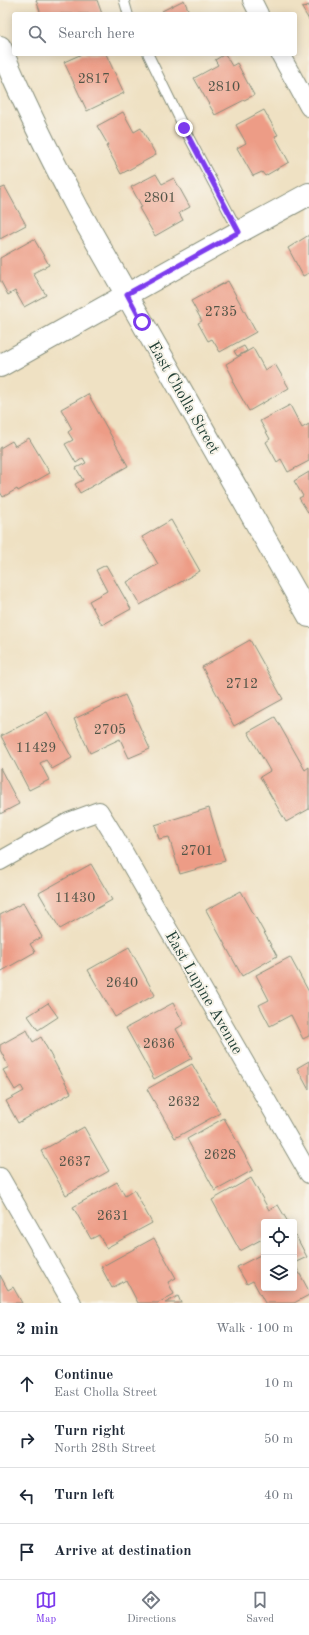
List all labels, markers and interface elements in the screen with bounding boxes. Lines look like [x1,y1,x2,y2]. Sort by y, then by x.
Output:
search box [12,12,297,56]
icon: search [26,23,48,45]
text: Search here [58,27,135,42]
house number: 2817 [78,72,110,86]
house number: 2810 [208,80,240,94]
route end [175,119,193,137]
house number: 2801 [144,191,176,205]
house number: 2735 [205,305,237,319]
route start [133,313,151,331]
street label: East Cholla Street [145,339,222,457]
house number: 2712 [226,677,258,691]
house number: 2705 [94,723,126,737]
house number: 11429 [16,741,56,755]
house number: 2701 [181,844,213,858]
house number: 11430 [55,891,95,905]
street label: East Lupine Avenue [162,929,245,1057]
house number: 2640 [106,976,138,990]
house number: 2636 [143,1037,175,1051]
house number: 2632 [168,1095,200,1109]
house number: 2628 [204,1148,236,1162]
house number: 2637 [59,1155,91,1169]
house number: 2631 [97,1209,129,1223]
map controls [261,1219,297,1291]
button: locate [261,1219,297,1255]
button: layers [261,1255,297,1291]
text: 2 min [16,1321,59,1338]
text: Walk · 100 m [216,1322,293,1335]
text: Continue [54,1368,113,1383]
icon: ahead [16,1373,38,1395]
text: 10 m [264,1377,293,1390]
text: East Cholla Street [54,1386,157,1399]
text: Turn right [54,1424,125,1439]
icon: right [16,1429,38,1451]
text: 50 m [264,1433,293,1446]
text: North 28th Street [54,1442,156,1455]
icon: left [16,1485,38,1507]
text: Turn left [54,1488,114,1503]
text: 40 m [264,1489,293,1502]
icon: arrive [16,1541,38,1563]
text: Arrive at destination [54,1544,192,1559]
tab: Map [35,1589,57,1627]
tab: Directions [127,1589,176,1627]
tab: Saved [246,1589,274,1627]

